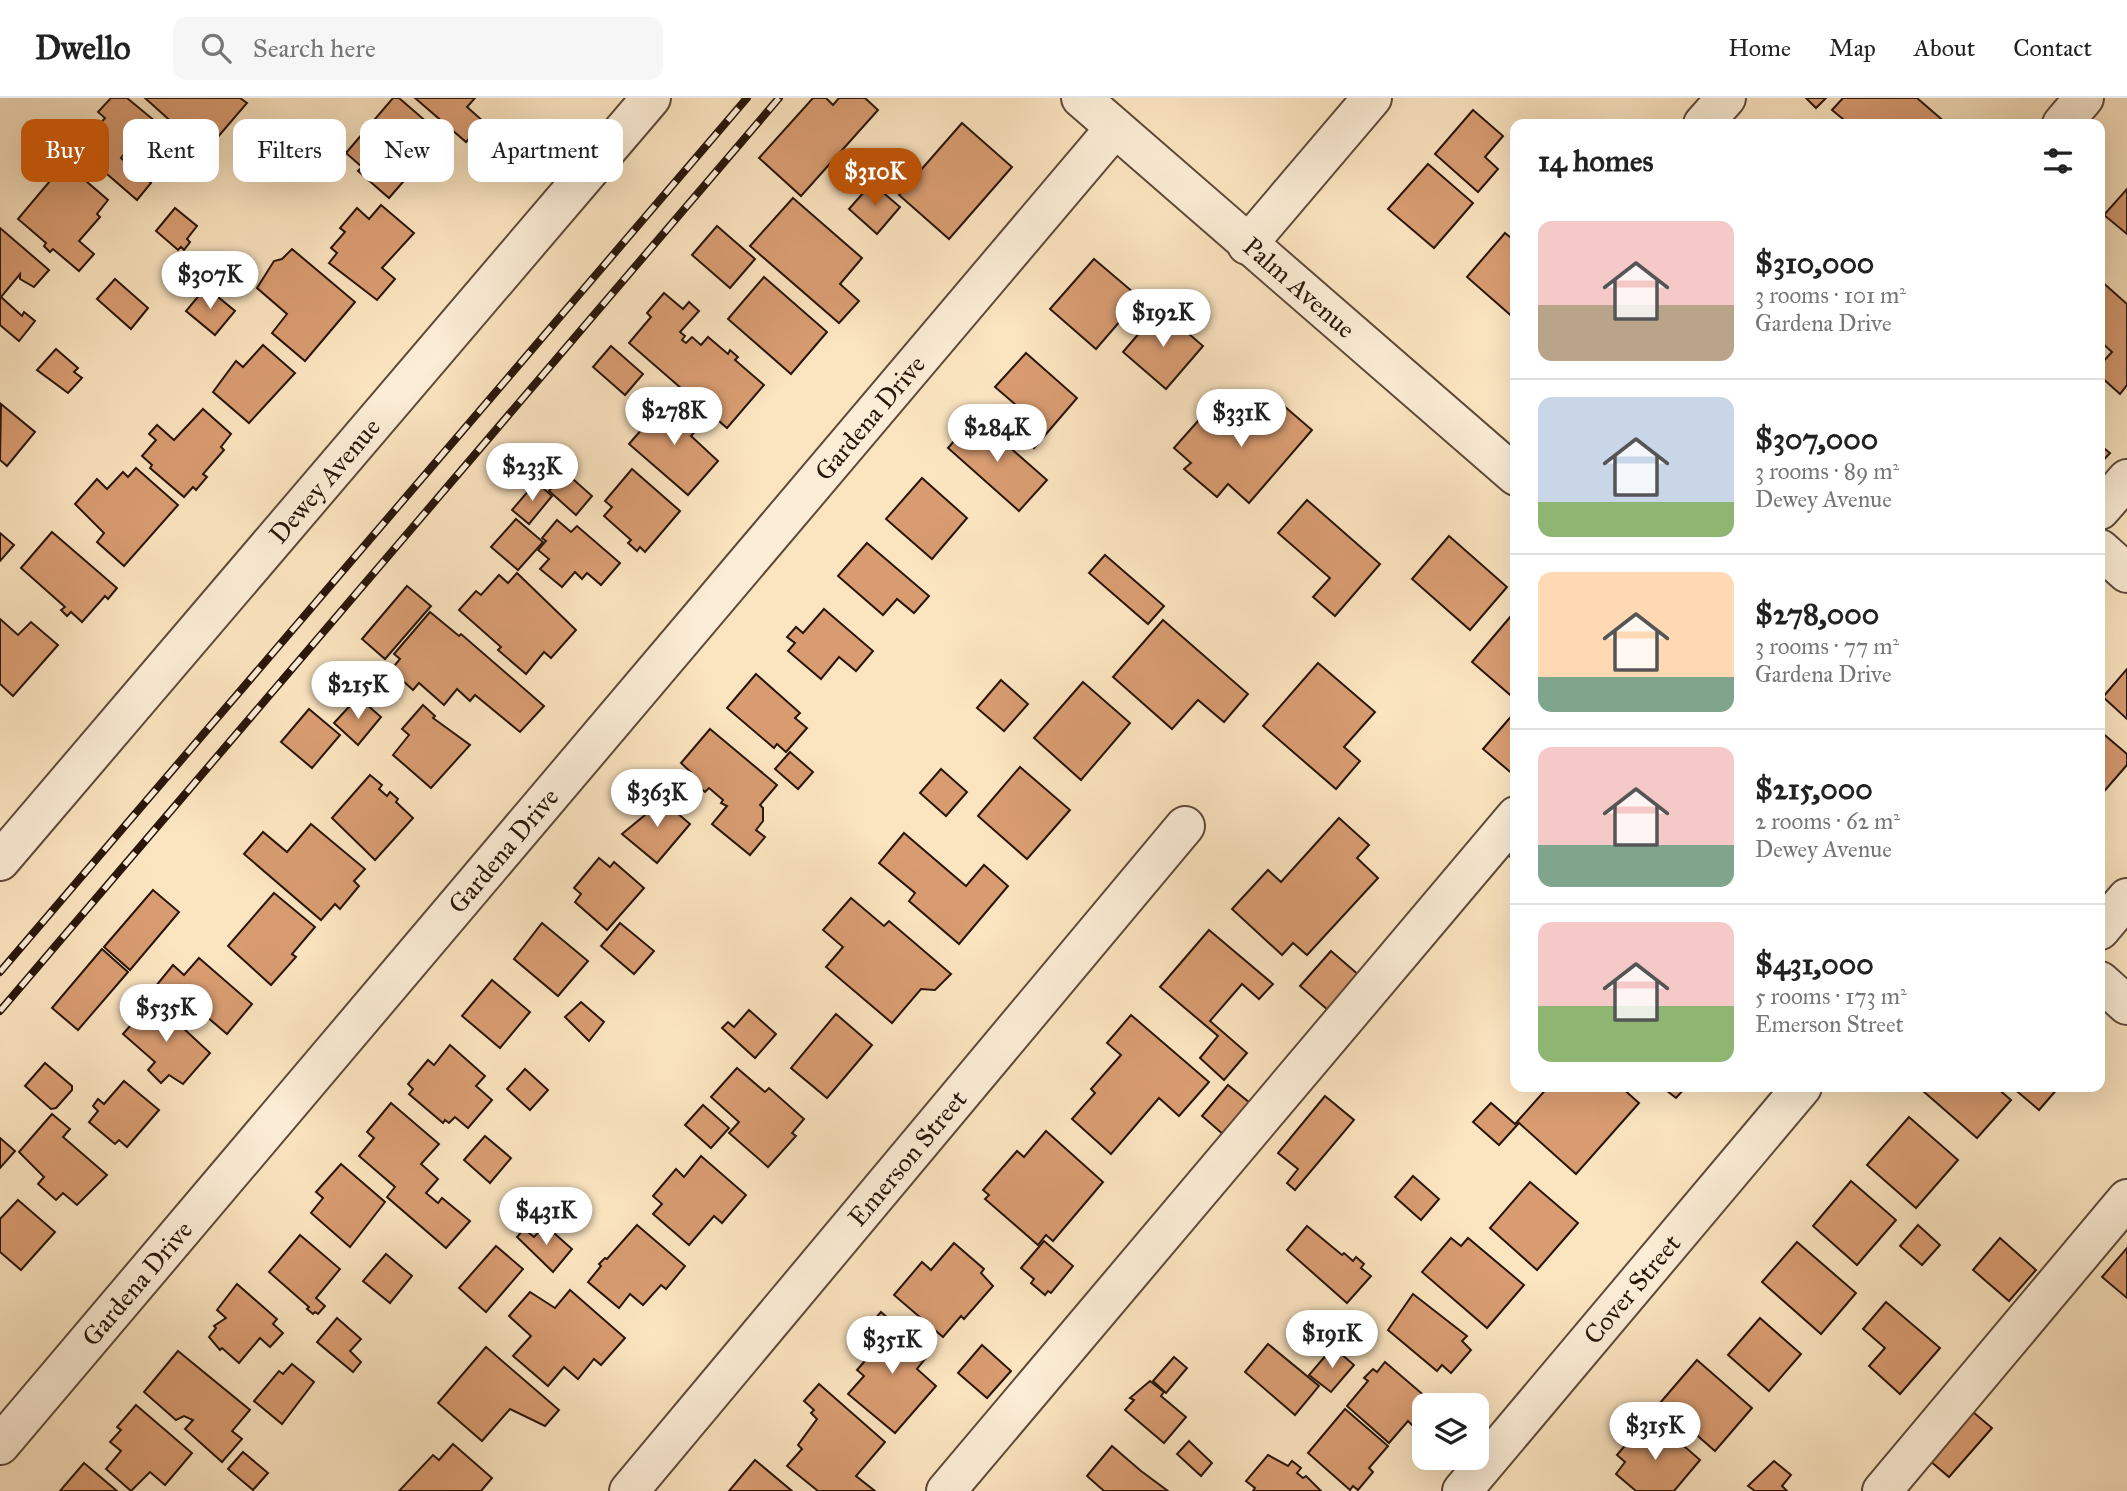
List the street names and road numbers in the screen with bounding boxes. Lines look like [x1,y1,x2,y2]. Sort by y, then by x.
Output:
street label: Palm Avenue [1237,230,1362,345]
street label: Gardena Drive [808,348,932,487]
street label: Dewey Avenue [262,411,387,550]
street label: Gardena Drive [441,781,566,920]
street label: Emerson Street [841,1083,974,1233]
street label: Gardena Drive [75,1214,199,1352]
street label: Cover Street [1577,1227,1687,1351]

